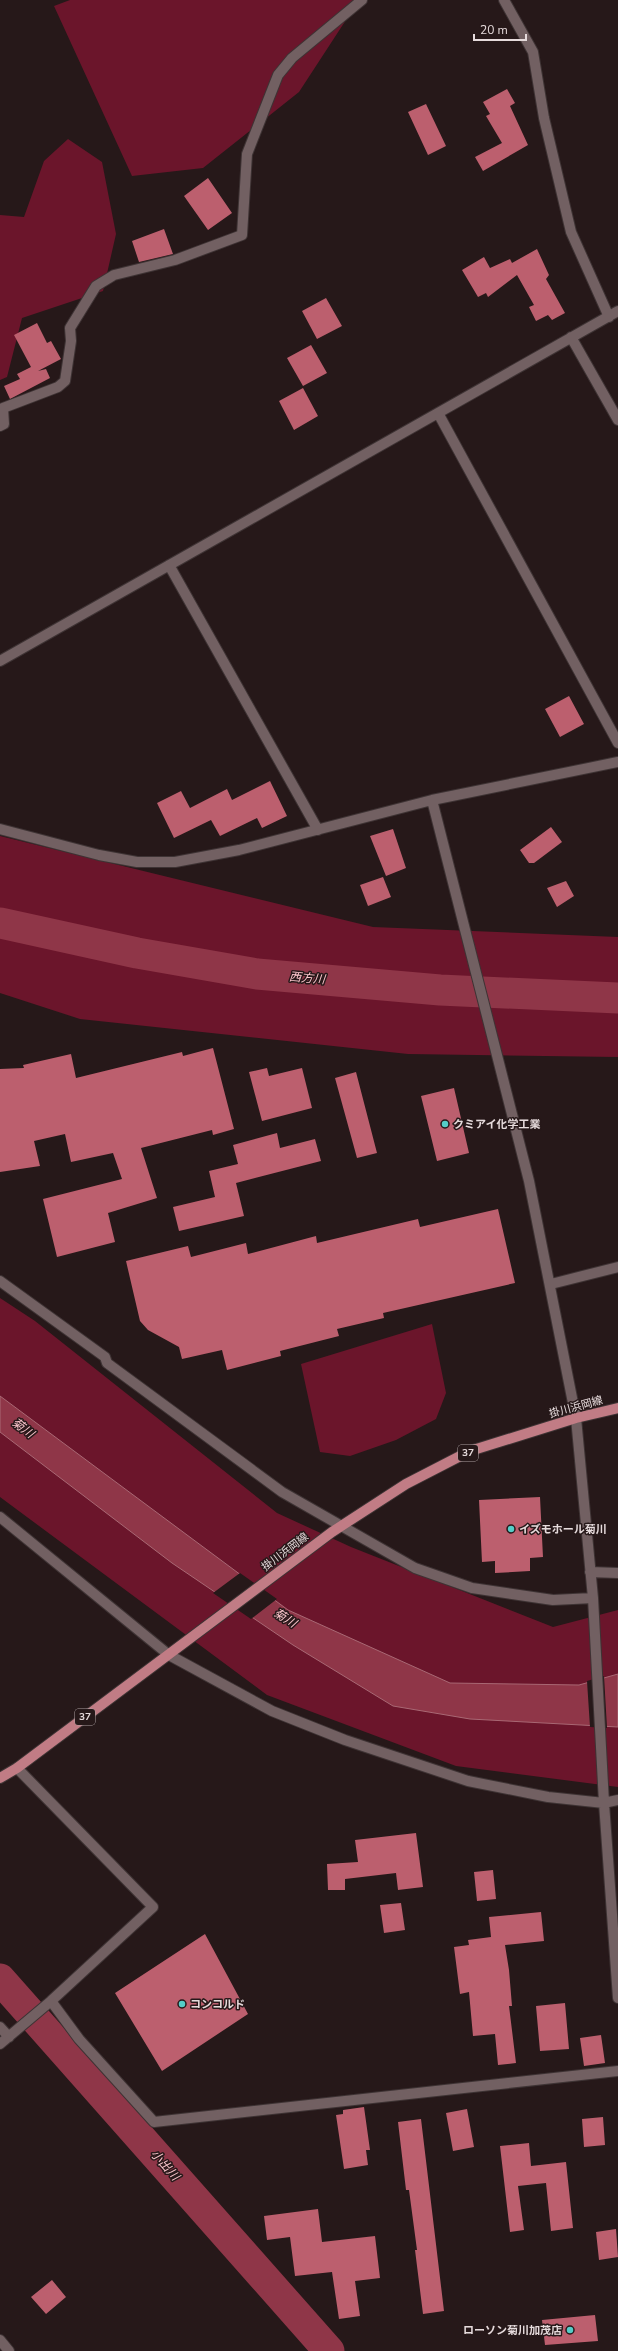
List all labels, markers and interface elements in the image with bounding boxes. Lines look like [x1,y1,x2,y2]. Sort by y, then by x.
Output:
scale bar [474,16,526,42]
text: 20 m [480,22,508,38]
water label: 西方川 [288,968,328,988]
place label: クミアイ化学工業 [453,1117,540,1132]
marker: クミアイ化学工業 [440,1119,450,1129]
street label: 掛川浜岡線 [547,1393,605,1421]
water label: 菊川 [9,1414,39,1443]
road number: 37 [458,1445,478,1461]
place label: イズモホール菊川 [519,1522,607,1537]
marker: イズモホール菊川 [506,1524,516,1534]
street label: 掛川浜岡線 [259,1529,311,1575]
water label: 菊川 [271,1605,301,1632]
road number: 37 [75,1709,95,1725]
place label: コンコルド [190,1997,245,2012]
marker: コンコルド [177,1999,187,2009]
water label: 小出川 [147,2146,184,2185]
place label: ローソン菊川加茂店 [463,2323,562,2338]
marker: ローソン菊川加茂店 [565,2325,575,2335]

